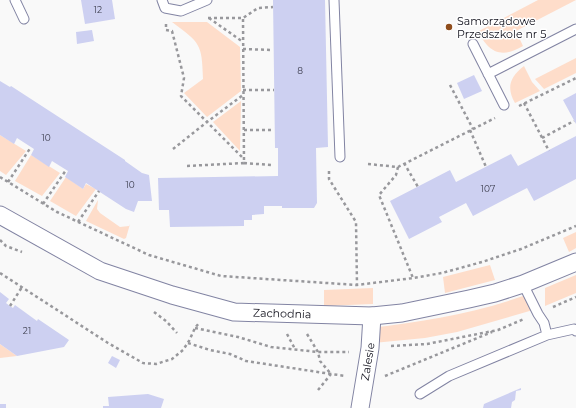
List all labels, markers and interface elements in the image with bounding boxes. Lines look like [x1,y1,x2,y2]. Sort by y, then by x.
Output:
house number: 12 [94,4,102,15]
place label: Samorządowe Przedszkole nr 5 [457,14,546,41]
marker: Samorządowe Przedszkole nr 5 [444,22,454,32]
house number: 8 [297,65,303,76]
house number: 10 [41,132,51,143]
house number: 10 [125,179,135,190]
house number: 107 [481,183,495,194]
street label: Zachodnia [253,306,312,321]
house number: 21 [23,325,31,336]
street label: Zalesie [358,342,377,382]

